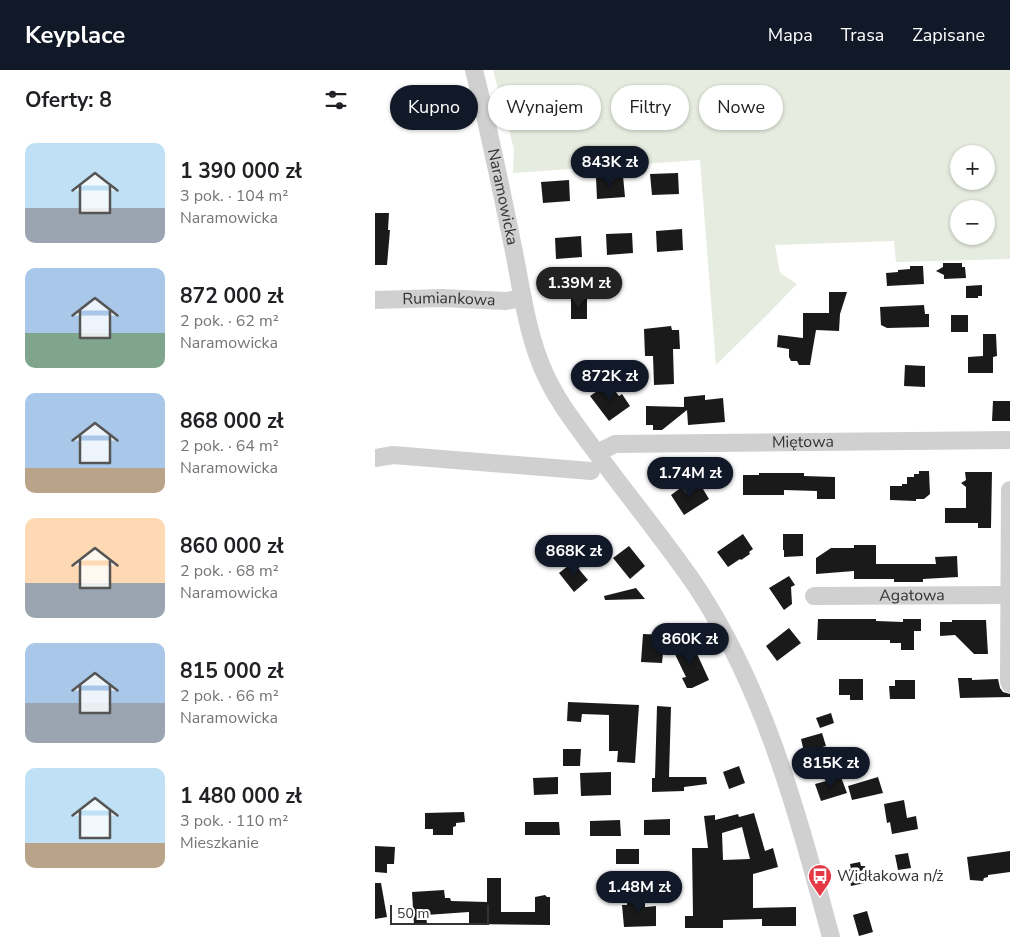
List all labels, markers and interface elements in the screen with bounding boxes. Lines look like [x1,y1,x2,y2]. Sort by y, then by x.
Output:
text: Keyplace [25,19,125,51]
text: Mapa [768,23,813,47]
text: Trasa [841,23,884,47]
text: Zapisane [912,23,985,47]
chip: Kupno [390,85,478,130]
chip: Wynajem [488,85,601,130]
chip: Filtry [611,85,689,130]
chip: Nowe [699,85,783,130]
text: Oferty: 8 [25,86,112,114]
icon: filters [322,86,350,114]
map controls [950,145,995,245]
button: + [950,145,995,190]
pin: 843K zł [564,146,656,188]
street label: Naramowicka [482,147,523,247]
text: 843K zł [582,151,638,173]
text: 1 390 000 zł [180,157,302,185]
icon: home [65,163,125,223]
text: 3 pok. · 104 m² [180,185,288,207]
button: − [950,200,995,245]
text: Naramowicka [180,207,278,229]
pin: 1.39M zł [527,266,631,309]
text: 1.39M zł [547,272,611,294]
text: 872 000 zł [180,282,284,310]
street label: Rumiankowa [402,287,496,312]
icon: home [65,288,125,348]
text: 2 pok. · 62 m² [180,310,279,332]
text: Naramowicka [180,332,278,354]
pin: 872K zł [564,360,656,402]
text: 872K zł [582,365,638,387]
text: 868 000 zł [180,407,284,435]
icon: home [65,413,125,473]
street label: Miętowa [772,431,834,453]
text: 2 pok. · 64 m² [180,435,279,457]
pin: 1.74M zł [638,456,742,499]
text: Naramowicka [180,457,278,479]
text: 1.74M zł [658,462,722,484]
text: 860 000 zł [180,532,284,560]
pin: 868K zł [528,534,620,577]
icon: home [65,538,125,598]
text: 868K zł [546,540,602,562]
text: 2 pok. · 68 m² [180,560,279,582]
text: Naramowicka [180,582,278,604]
street label: Agatowa [879,584,945,607]
pin: 860K zł [644,622,736,665]
text: 860K zł [662,628,718,650]
text: 815 000 zł [180,657,284,685]
icon: home [65,663,125,723]
text: 2 pok. · 66 m² [180,685,279,707]
text: Naramowicka [180,707,278,729]
pin: 815K zł [785,746,877,789]
text: 815K zł [803,752,859,774]
text: 1 480 000 zł [180,782,302,810]
icon: home [65,788,125,848]
text: 3 pok. · 110 m² [180,810,288,832]
text: Mieszkanie [180,832,259,854]
bus stop icon: Widłakowa n/ż [807,863,833,897]
place label: Widłakowa n/ż [837,865,943,887]
pin: 1.48M zł [587,870,691,913]
text: 1.48M zł [607,876,671,898]
scale bar [390,902,489,925]
text: 50 m [397,904,429,923]

